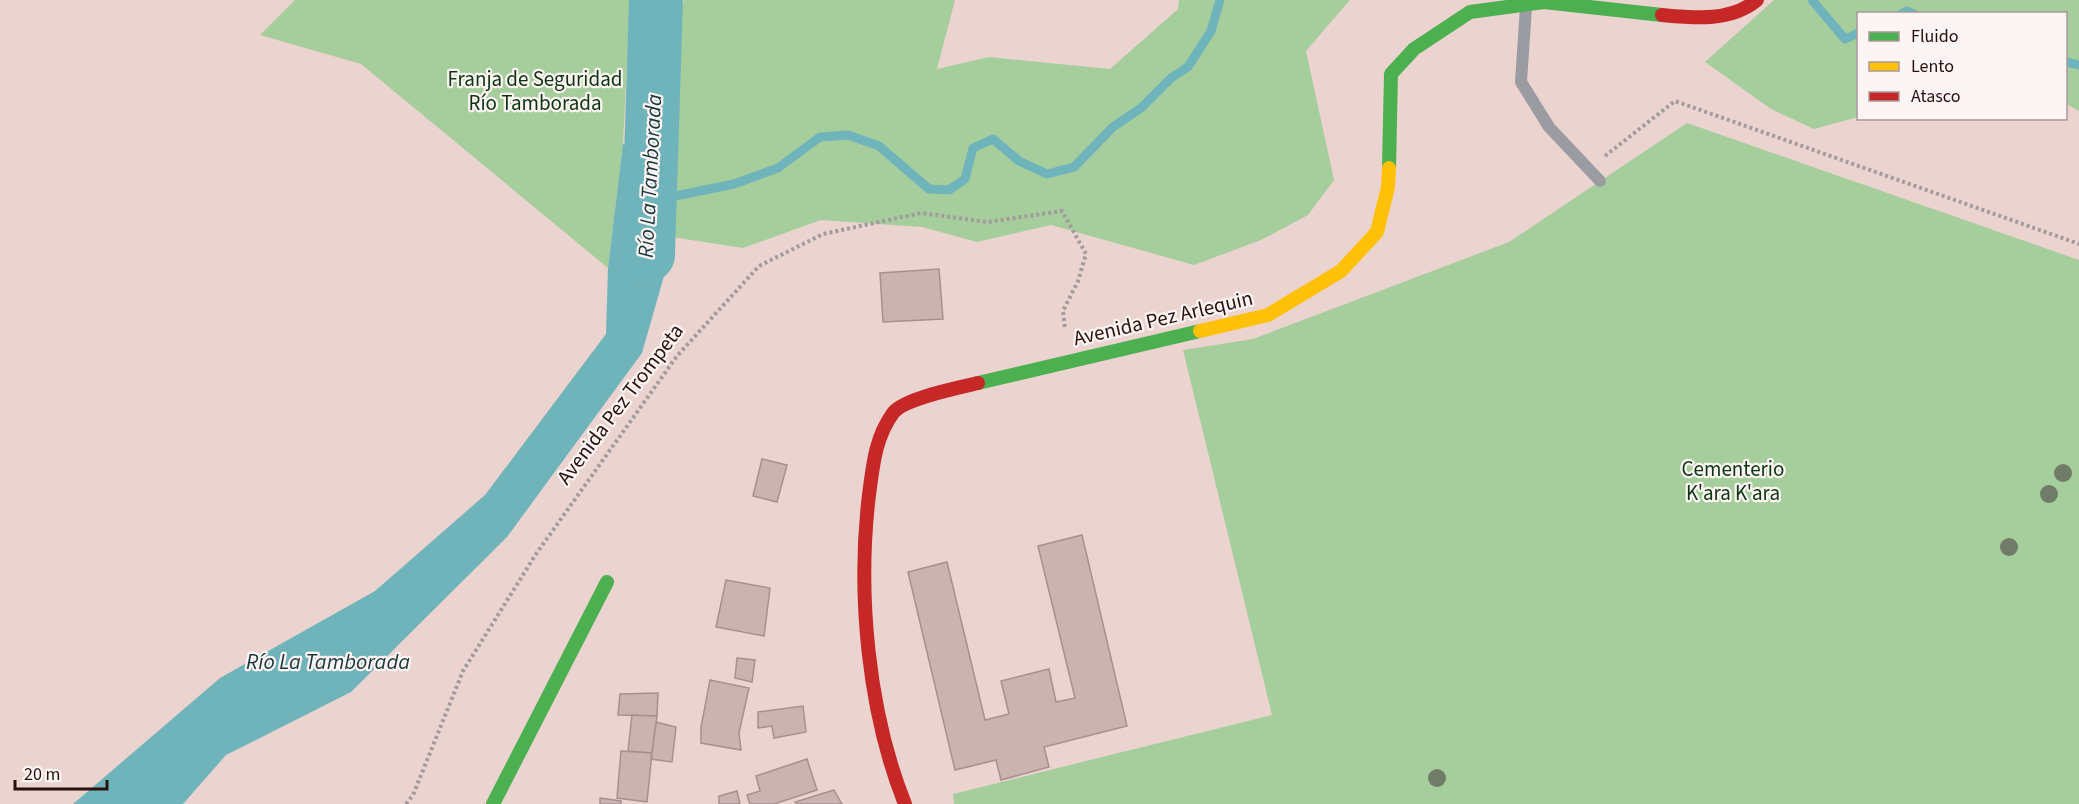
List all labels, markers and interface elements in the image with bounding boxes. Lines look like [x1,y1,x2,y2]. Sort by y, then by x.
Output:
legend [1857,12,2067,120]
text: Fluido [1911,24,1958,49]
text: Lento [1911,54,1954,79]
park label: Franja de Seguridad Río Tamborada [448,64,622,118]
text: Atasco [1911,84,1960,109]
water label: Río La Tamborada [630,93,670,259]
street label: Avenida Pez Arlequin [1070,283,1256,353]
street label: Avenida Pez Trompeta [549,317,691,491]
park label: Cementerio K'ara K'ara [1682,454,1784,508]
water label: Río La Tamborada [246,646,410,678]
scale bar [15,753,106,791]
text: 20 m [24,762,60,787]

